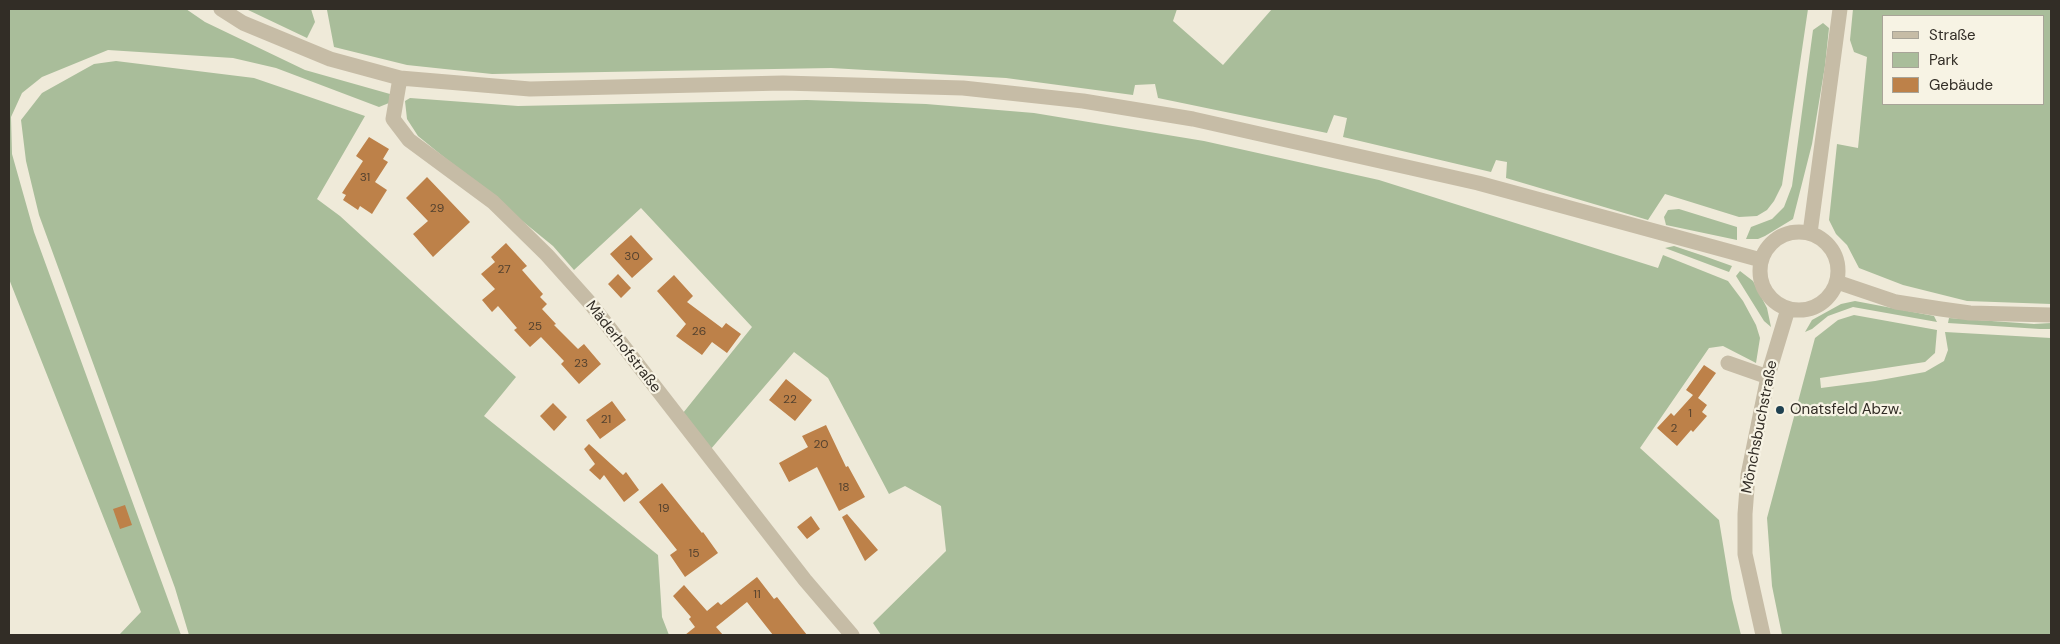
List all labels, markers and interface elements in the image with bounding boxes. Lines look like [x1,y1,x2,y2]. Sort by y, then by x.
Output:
legend [1882,15,2045,105]
text: Straße [1929,25,1976,45]
text: Park [1929,50,1959,70]
text: Gebäude [1929,75,1993,95]
house number: 31 [360,171,370,185]
house number: 29 [430,202,444,216]
house number: 30 [624,250,640,264]
house number: 27 [497,263,511,277]
street label: Mäderhofstraße [582,297,664,397]
house number: 25 [528,320,542,334]
house number: 26 [692,325,706,339]
house number: 23 [574,357,588,371]
street label: Mönchsbuchstraße [1738,359,1782,495]
house number: 22 [783,393,797,407]
place label: Onatsfeld Abzw. [1790,401,1902,419]
marker: Onatsfeld Abzw. [1774,404,1786,416]
house number: 1 [1688,407,1692,421]
house number: 21 [601,413,611,427]
house number: 2 [1671,422,1677,436]
house number: 20 [814,438,828,452]
house number: 18 [838,481,850,495]
house number: 19 [658,502,670,516]
house number: 15 [688,547,700,561]
house number: 11 [753,588,761,602]

